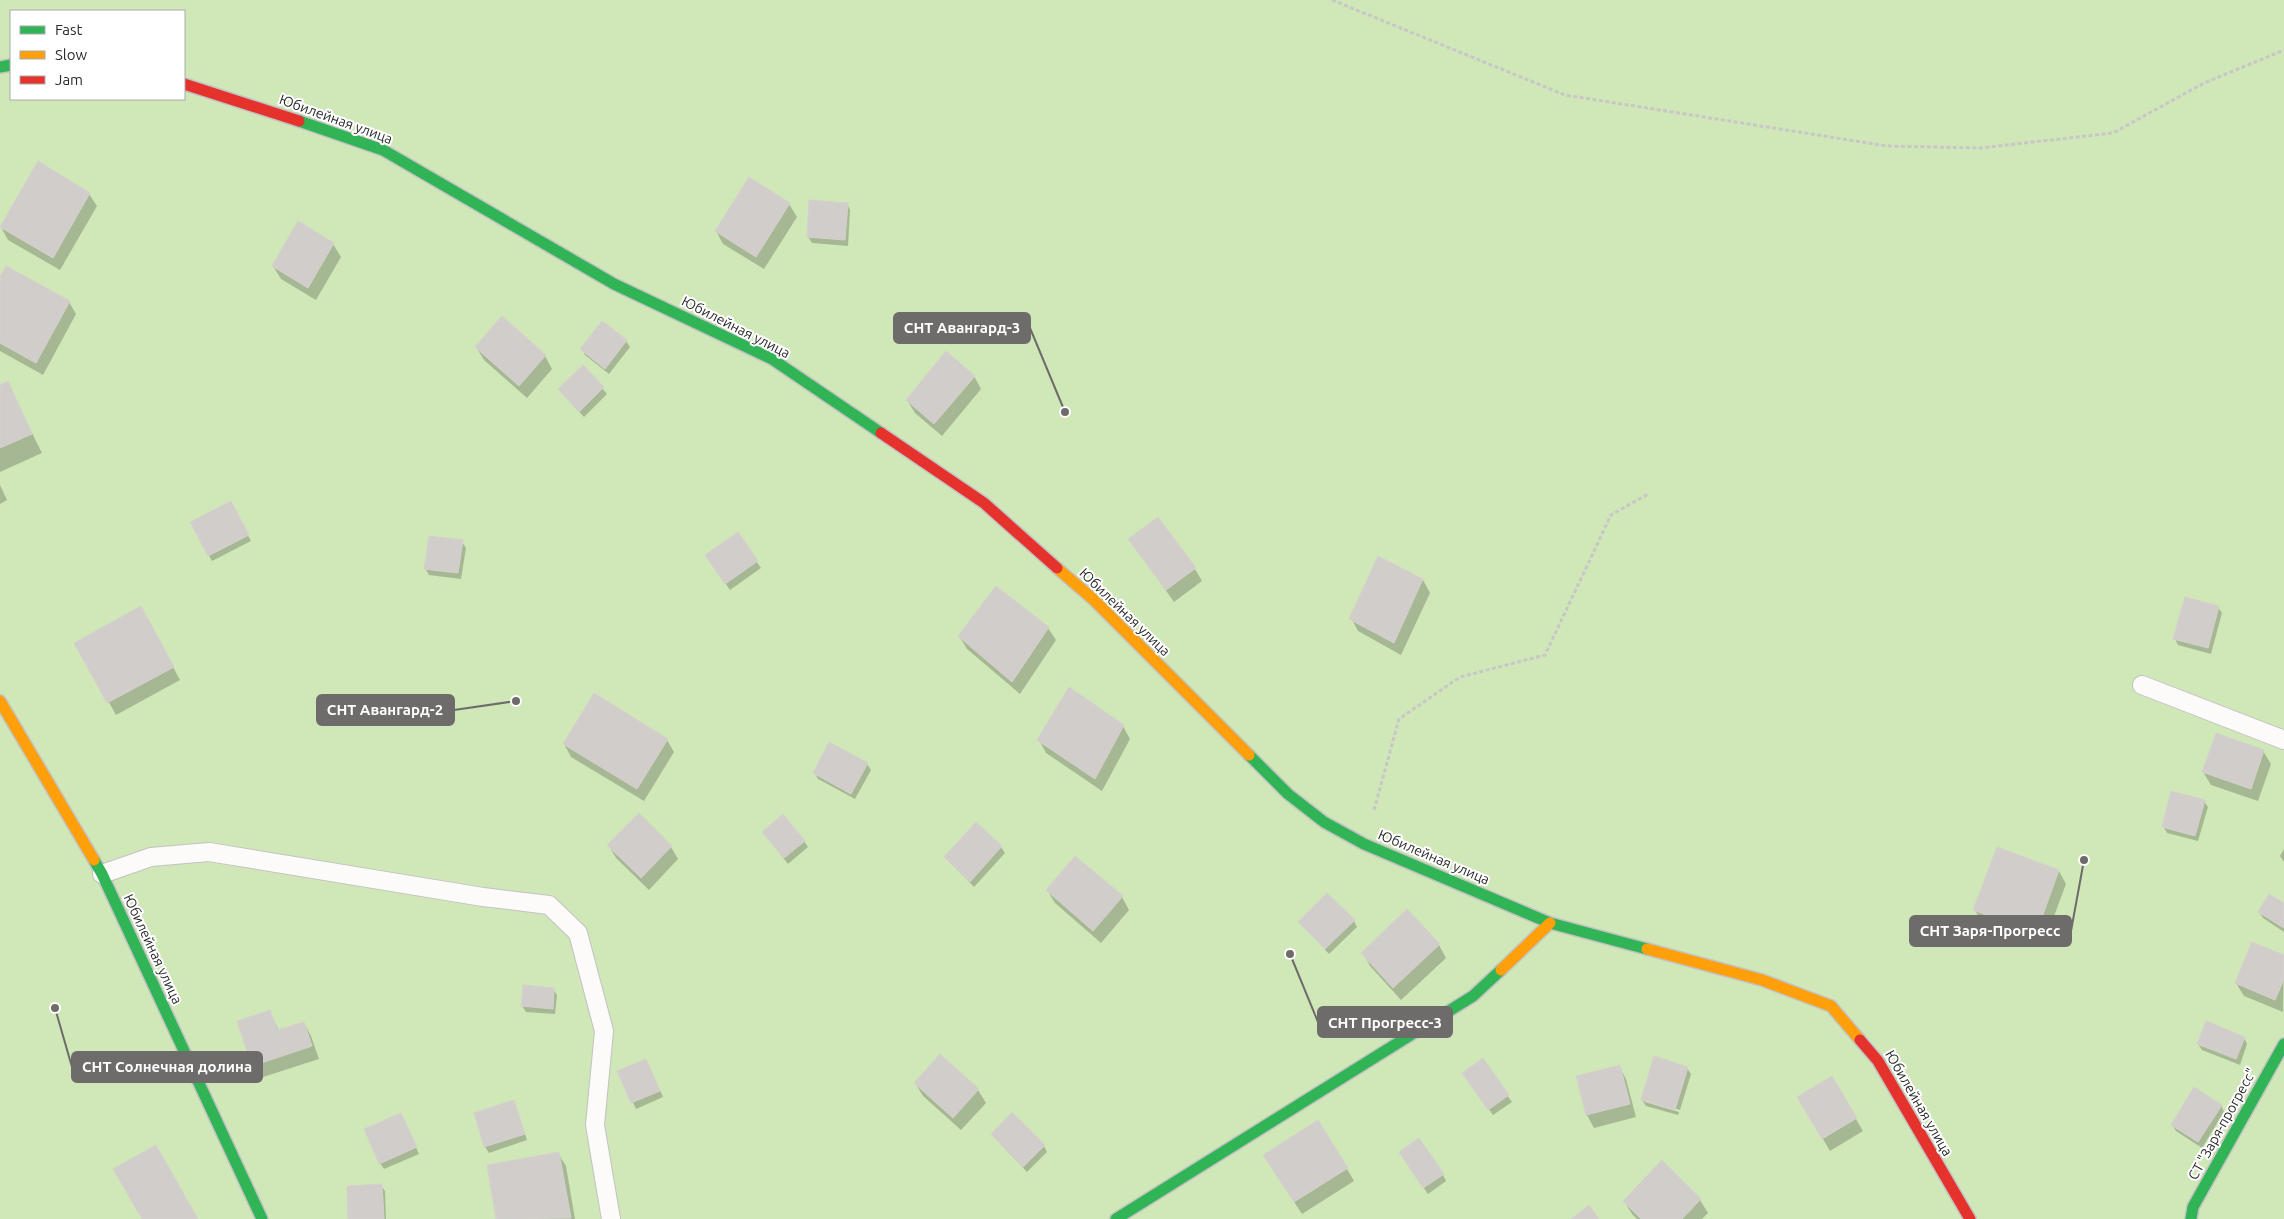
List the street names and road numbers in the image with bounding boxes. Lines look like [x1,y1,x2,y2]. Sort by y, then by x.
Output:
street label: Юбилейная улица [277,91,395,147]
street label: Юбилейная улица [679,293,793,361]
street label: Юбилейная улица [1076,565,1174,659]
street label: Юбилейная улица [1376,826,1492,888]
street label: Юбилейная улица [121,892,185,1006]
street label: Юбилейная улица [1882,1047,1956,1159]
street label: СТ "Заря-прогресс" [2185,1066,2259,1182]

